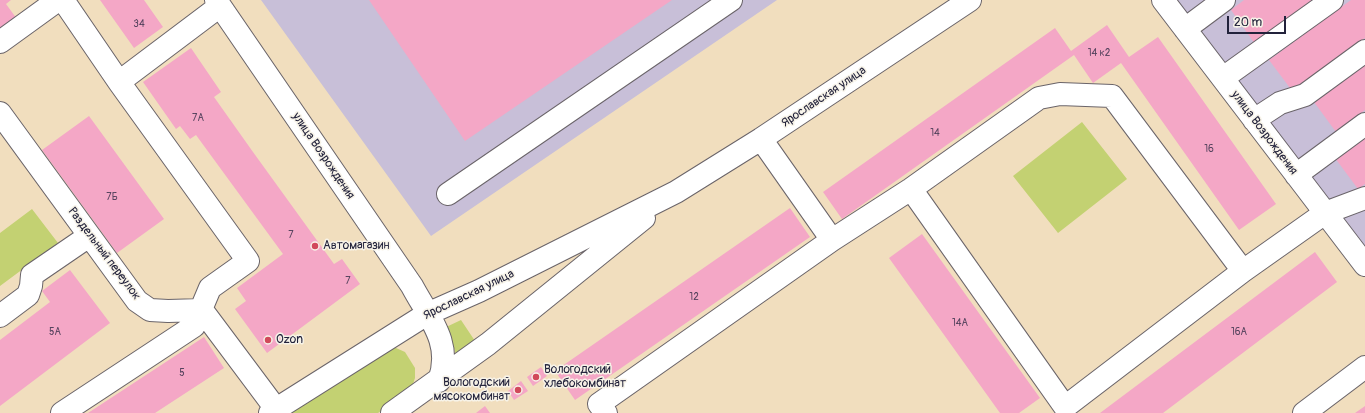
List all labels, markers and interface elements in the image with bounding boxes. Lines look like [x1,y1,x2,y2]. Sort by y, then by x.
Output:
scale bar [1229,8,1288,34]
text: 20 m [1234,15,1262,30]
house number: 34 [133,18,145,30]
house number: 14 к2 [1088,47,1110,59]
street label: Ярославская улица [779,63,869,131]
street label: улица Возрождения [1228,88,1300,178]
street label: улица Возрождения [289,110,357,202]
house number: 7А [192,112,204,124]
house number: 14 [930,127,940,139]
house number: 16 [1204,143,1214,155]
house number: 7Б [106,191,118,203]
street label: Раздельный переулок [65,205,143,303]
house number: 7 [288,229,294,241]
place label: Автомагазин [323,239,389,253]
marker: Автомагазин [310,241,320,251]
street label: Ярославская улица [421,267,517,323]
house number: 7 [345,275,351,287]
house number: 12 [689,291,699,303]
house number: 14А [952,317,968,329]
house number: 5А [49,326,61,338]
house number: 16А [1231,326,1247,338]
place label: Ozon [276,333,303,347]
marker: Ozon [263,335,273,345]
place label: Вологодский хлебокомбинат [544,363,626,391]
house number: 5 [179,367,185,379]
marker: Вологодский хлебокомбинат [531,372,541,382]
place label: Вологодский мясокомбинат [434,376,510,404]
marker: Вологодский мясокомбинат [513,385,523,395]

